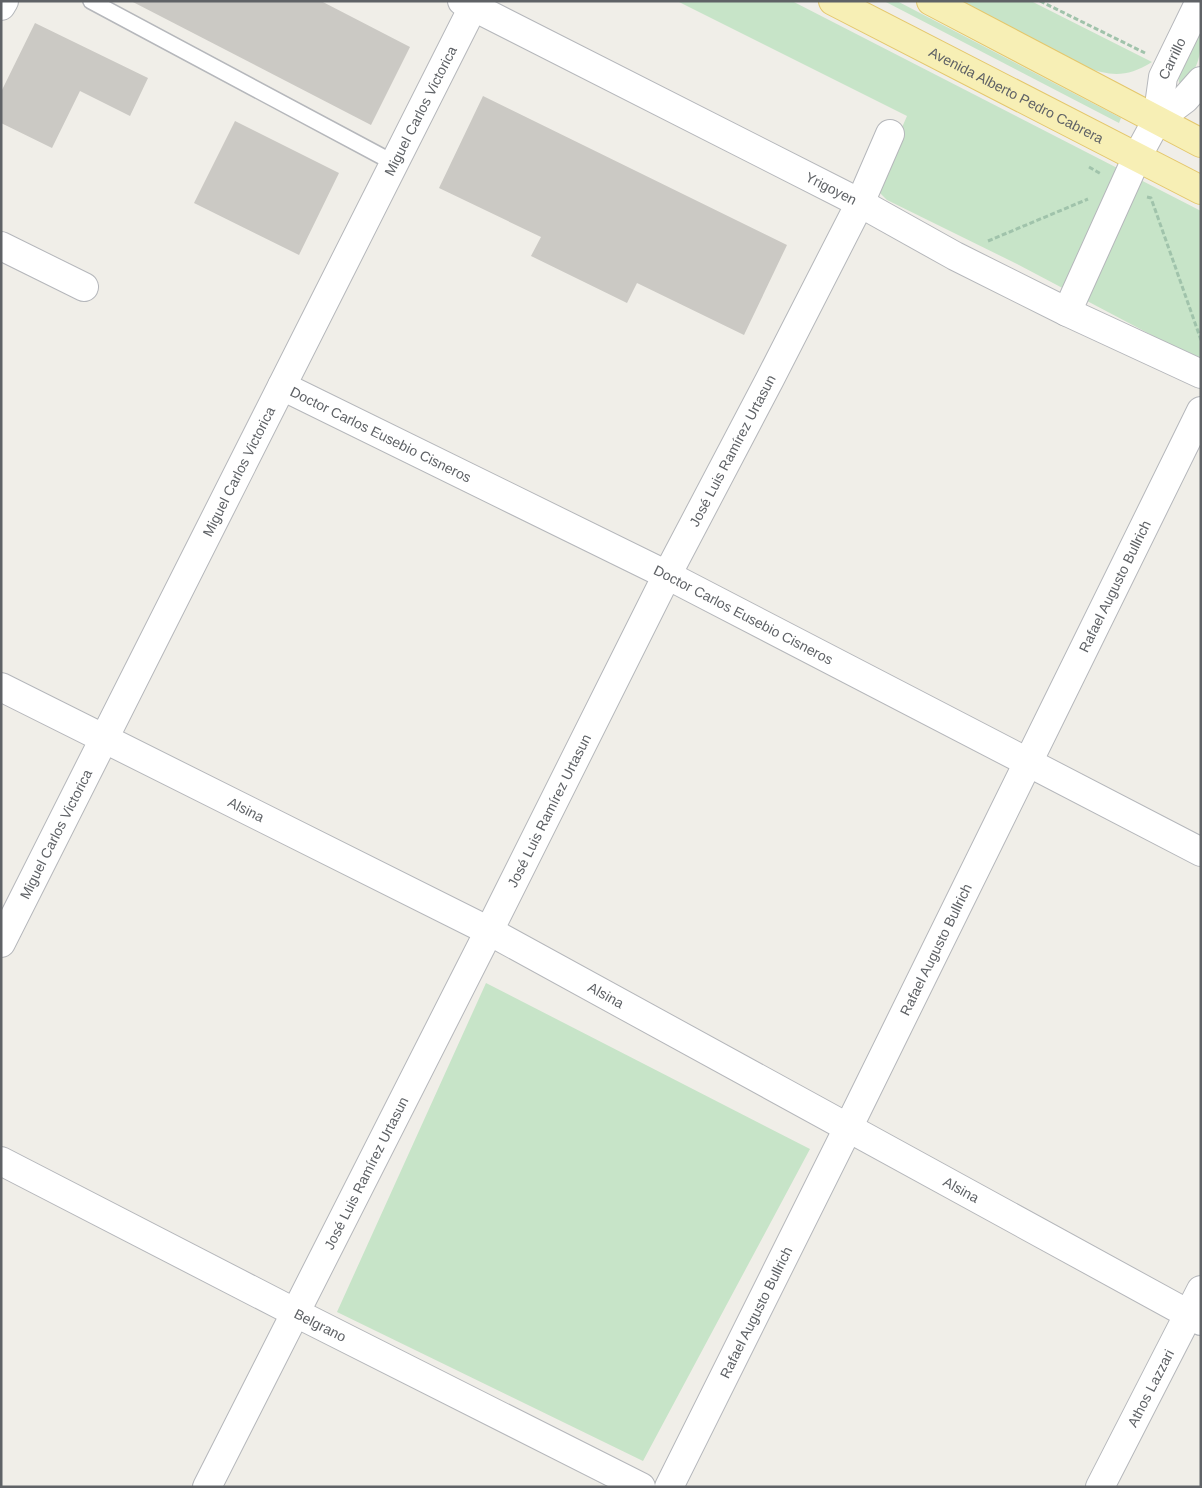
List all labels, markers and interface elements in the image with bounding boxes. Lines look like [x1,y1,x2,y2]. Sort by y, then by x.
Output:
street label: Carrillo [1155,35,1189,82]
street label: Miguel Carlos Victorica [381,43,460,178]
street label: Avenida Alberto Pedro Cabrera [926,44,1106,147]
street label: Yrigoyen [803,169,859,208]
street label: José Luis Ramírez Urtasun [686,372,779,529]
street label: Doctor Carlos Eusebio Cisneros [288,383,474,486]
street label: Miguel Carlos Victorica [199,404,278,539]
street label: Rafael Augusto Bullrich [1076,518,1154,655]
street label: Doctor Carlos Eusebio Cisneros [651,562,836,668]
street label: José Luis Ramírez Urtasun [504,731,594,890]
street label: Miguel Carlos Victorica [17,766,95,902]
street label: Alsina [225,794,267,825]
street label: Rafael Augusto Bullrich [897,881,975,1018]
street label: Alsina [585,979,627,1011]
street label: José Luis Ramírez Urtasun [321,1094,412,1252]
street label: Alsina [941,1173,982,1206]
street label: Rafael Augusto Bullrich [717,1244,796,1381]
street label: Belgrano [292,1305,349,1345]
street label: Athos Lazzari [1124,1347,1177,1430]

